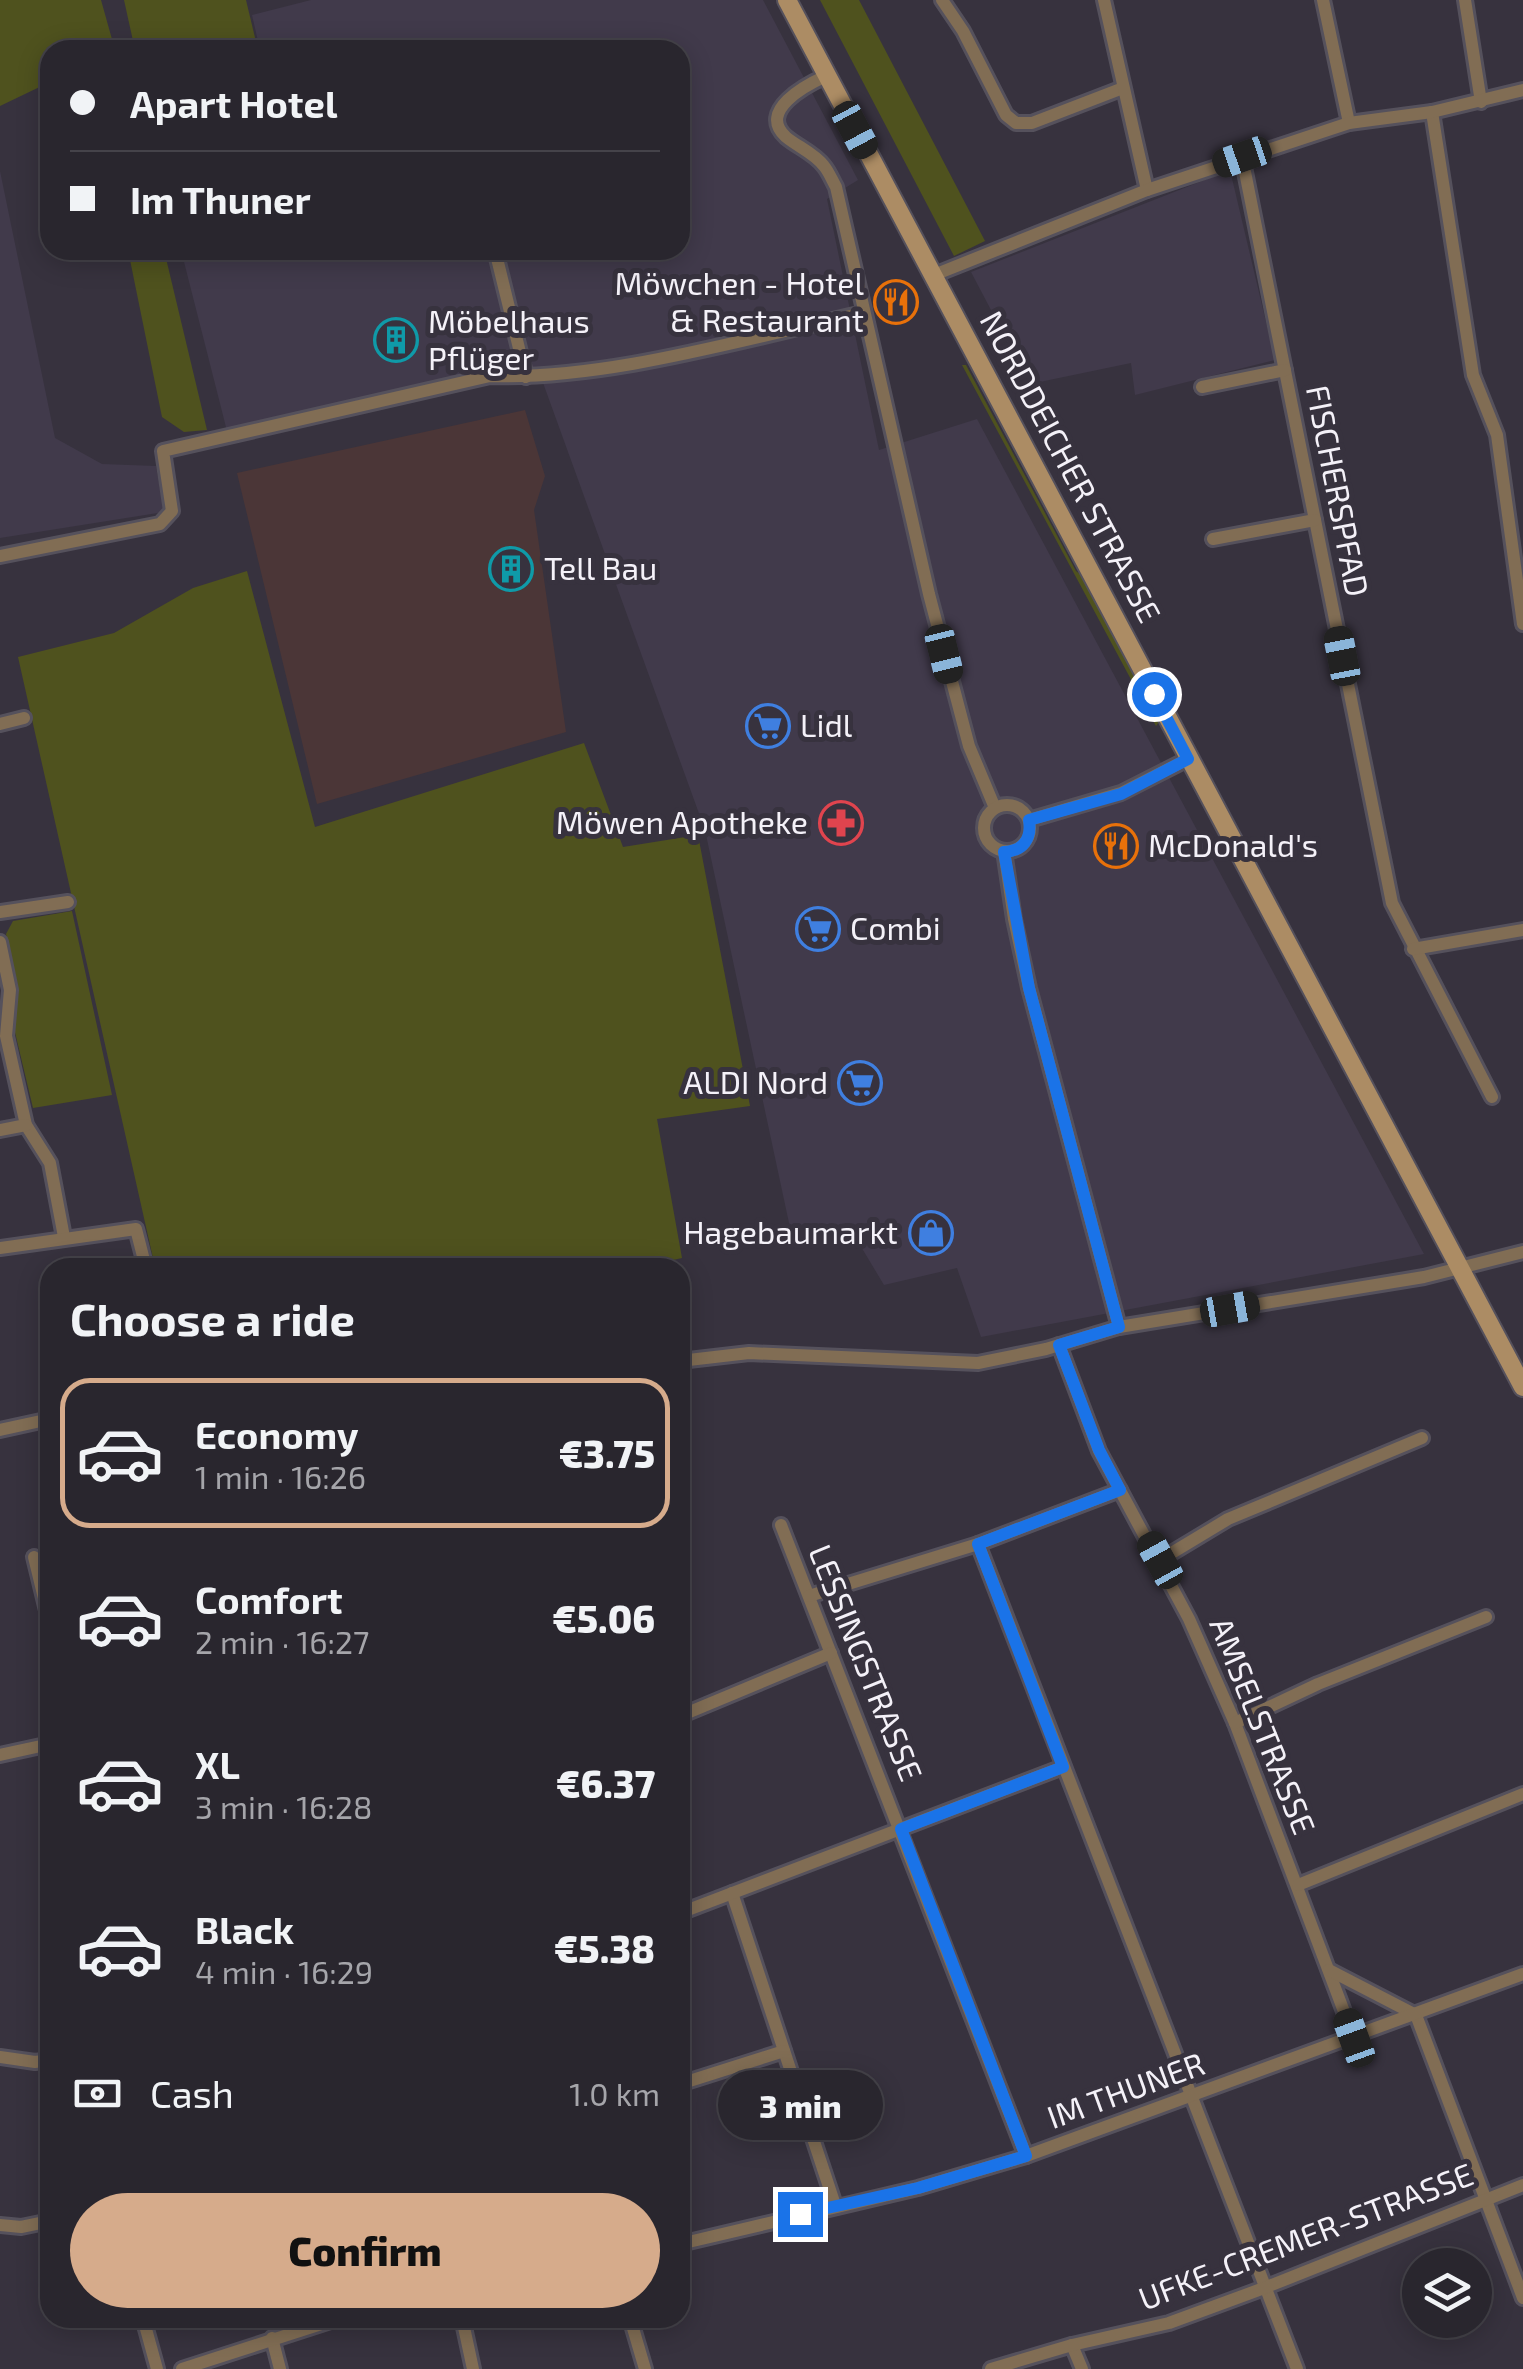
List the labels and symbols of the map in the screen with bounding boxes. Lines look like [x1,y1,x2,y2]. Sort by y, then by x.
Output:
car [828,96,882,164]
car [1209,133,1275,181]
place label: Möwchen - Hotel & Restaurant [615,263,864,338]
restaurant icon: Möwchen - Hotel & Restaurant [873,279,919,325]
place label: Möbelhaus Pflüger [428,301,590,376]
street label: NORDDEICHER STRASSE [974,304,1170,628]
building icon: Möbelhaus Pflüger [373,317,419,363]
street label: FISCHERSPFAD [1300,382,1378,600]
building icon: Tell Bau [488,546,534,592]
place label: Tell Bau [544,548,657,586]
car [922,621,966,687]
car [1322,624,1362,688]
route start [1132,672,1177,717]
supermarket icon: Lidl [745,703,791,749]
place label: Lidl [800,705,853,743]
pharmacy icon: Möwen Apotheke [818,800,864,846]
place label: Möwen Apotheke [556,802,808,840]
restaurant icon: McDonald's [1093,823,1139,869]
place label: McDonald's [1148,825,1318,863]
supermarket icon: Combi [795,906,841,952]
place label: Combi [850,908,941,946]
supermarket icon: ALDI Nord [837,1060,883,1106]
place label: ALDI Nord [683,1062,828,1100]
shop icon: Hagebaumarkt [908,1210,954,1256]
place label: Hagebaumarkt [683,1212,898,1250]
car [1198,1289,1262,1329]
car [1132,1526,1188,1594]
street label: LESSINGSTRASSE [802,1539,932,1786]
street label: AMSELSTRASSE [1203,1611,1325,1839]
car [1330,2005,1378,2071]
street label: IM THUNER [1042,2043,1209,2135]
callout: 3 min [718,2069,882,2139]
street label: UFKE-CREMER-STRASSE [1133,2154,1478,2317]
route end [778,2192,823,2237]

